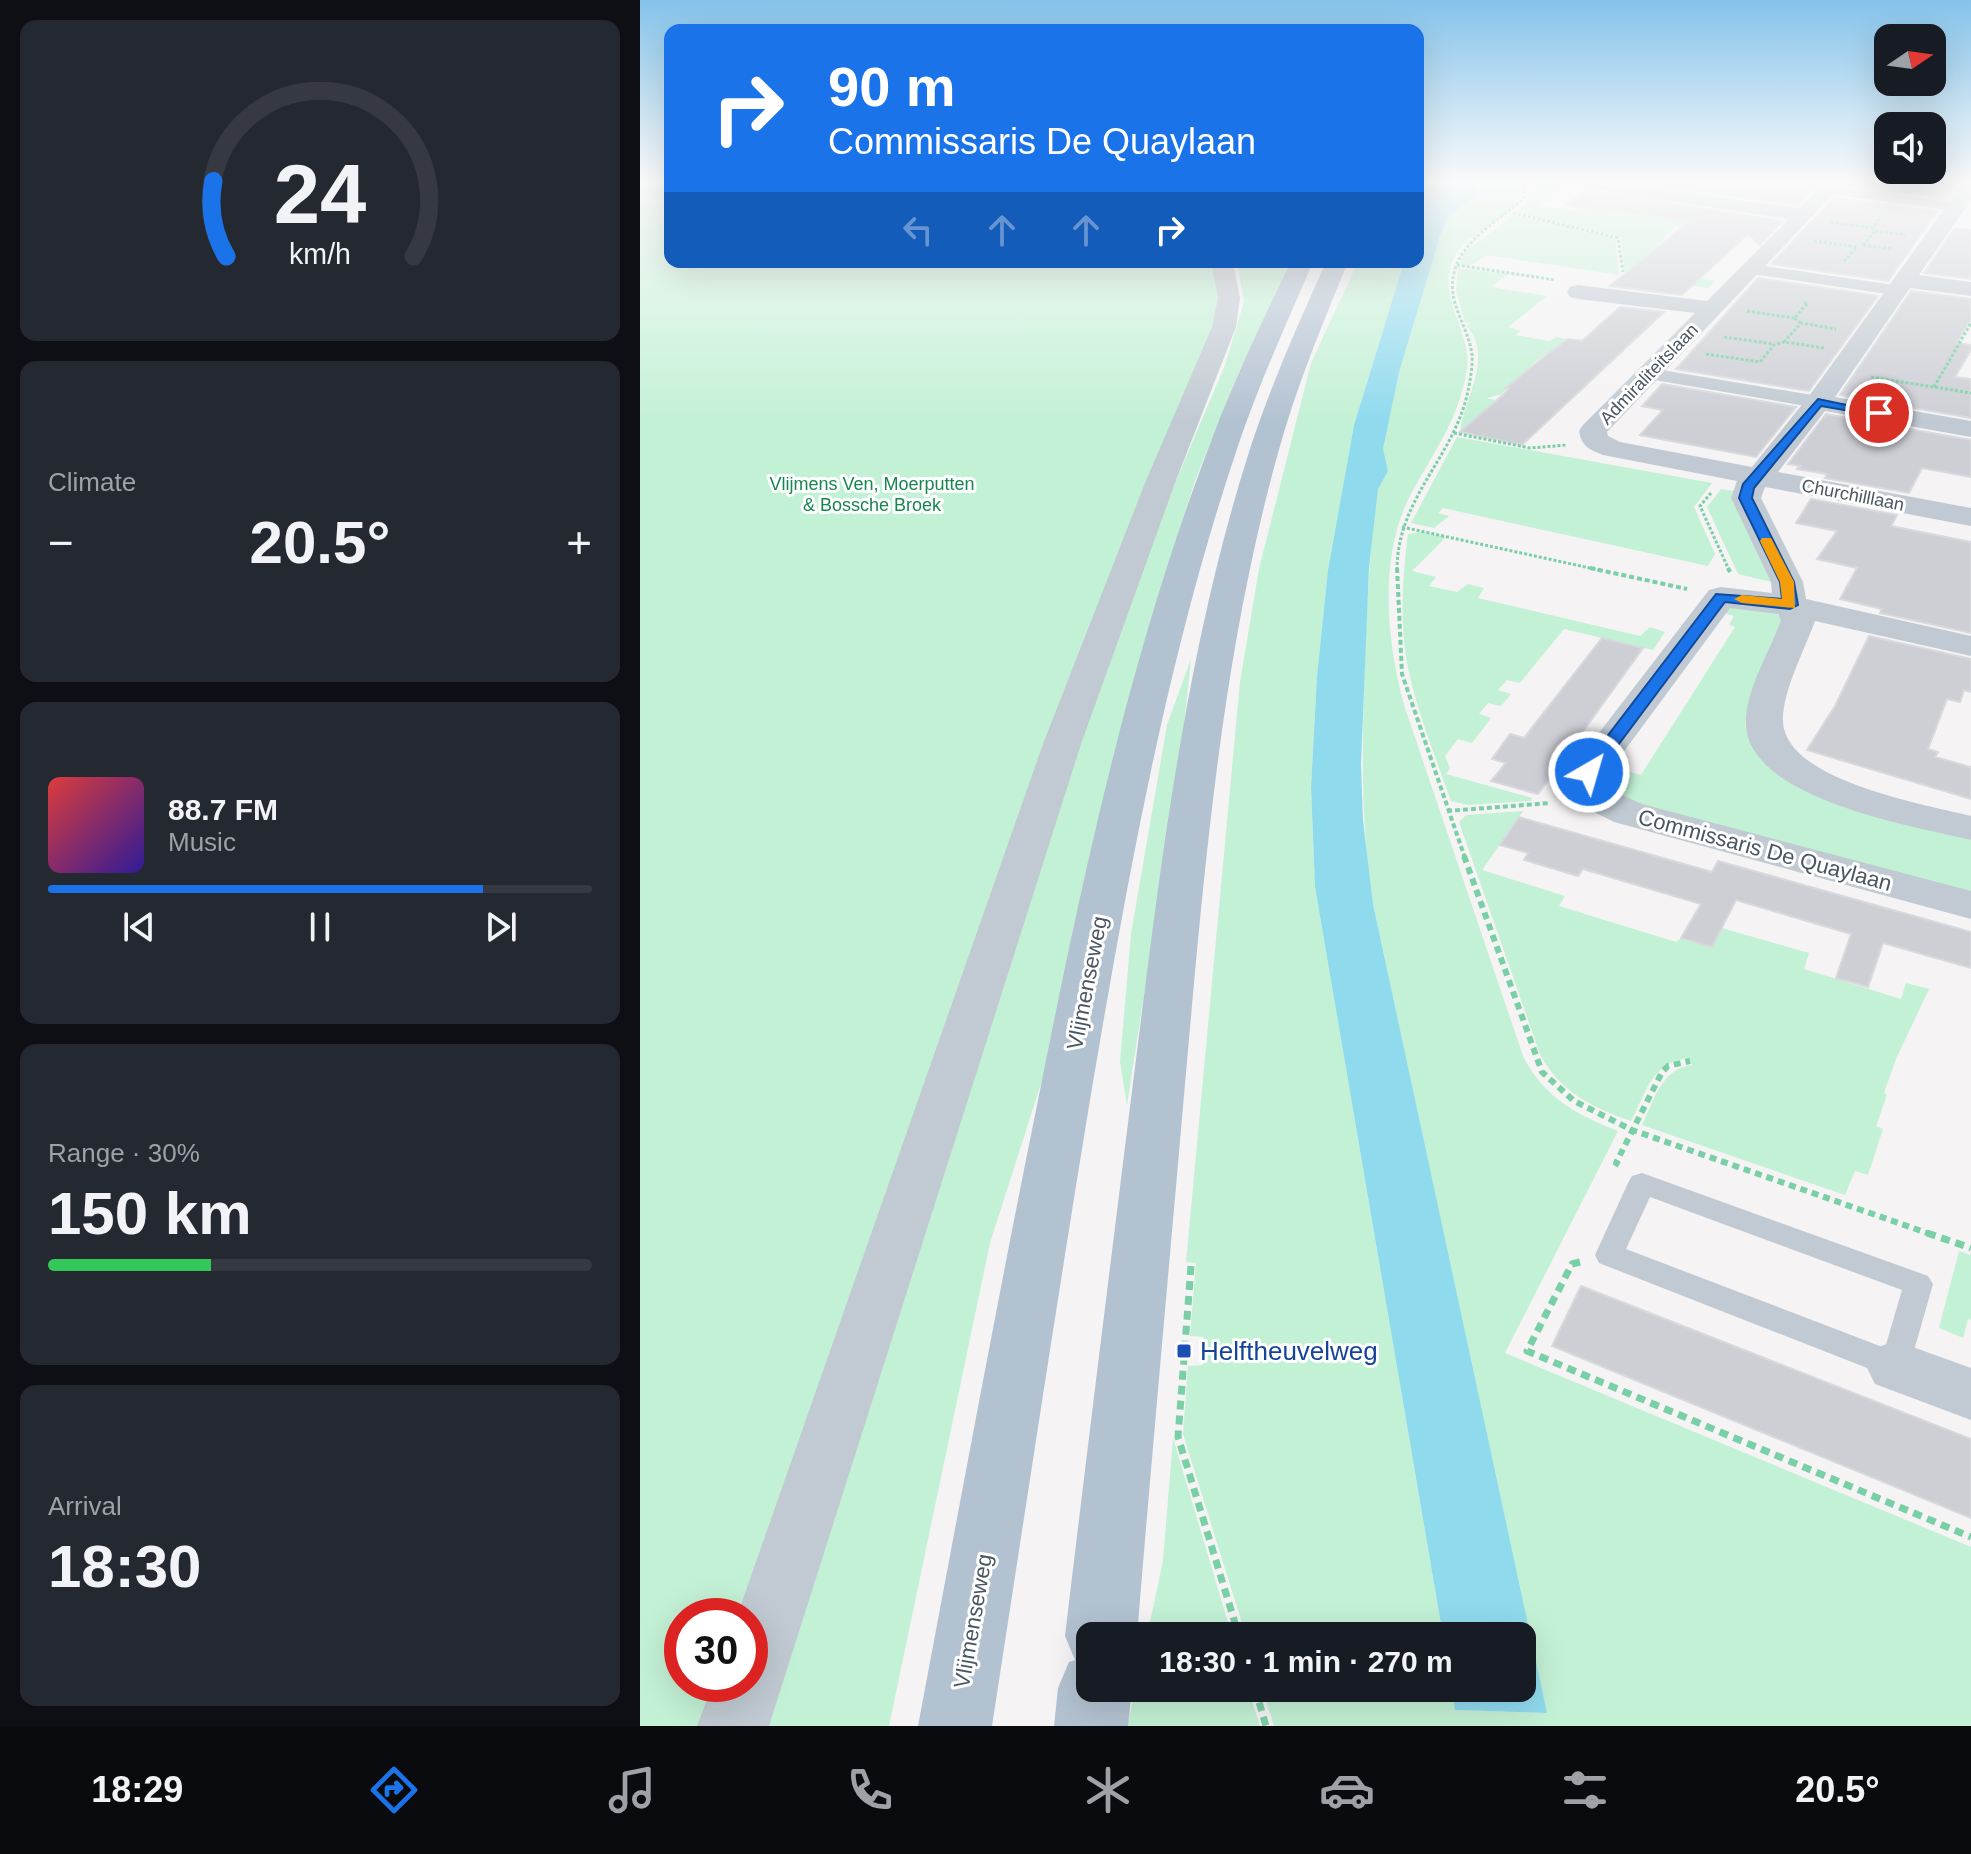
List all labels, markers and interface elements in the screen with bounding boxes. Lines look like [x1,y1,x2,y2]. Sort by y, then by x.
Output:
north arrow [1874,24,1946,96]
map controls [1874,24,1946,184]
text: 90 m [828,55,956,118]
icon: right [696,56,800,160]
button: sound [1874,112,1946,184]
text: Commissaris De Quaylaan [828,121,1256,162]
text: 24 [274,147,366,240]
icon: left [896,208,940,252]
icon: ahead [980,208,1024,252]
icon: ahead [1064,208,1108,252]
icon: right [1148,208,1192,252]
text: km/h [289,238,351,270]
street label: Admiraliteitslaan [1596,320,1702,428]
pin [1845,379,1913,447]
icon: arrive [1857,391,1901,435]
text: Climate [48,467,136,497]
park label: Vlijmens Ven, Moerputten & Bossche Broek [769,474,975,515]
street label: Churchilllaan [1800,475,1906,515]
text: 20.5° [250,509,390,576]
text: − [48,518,74,567]
text: + [566,518,592,567]
position arrow [1547,730,1631,814]
text: 88.7 FM [168,793,278,826]
street label: Commissaris De Quaylaan [1635,804,1895,896]
text: Music [168,827,236,857]
icon: previous [117,905,161,949]
icon: pause [298,905,342,949]
icon: next [479,905,523,949]
street label: Vlijmenseweg [1062,914,1112,1052]
text: Range · 30% [48,1138,200,1168]
text: 150 km [48,1180,252,1247]
place label: Helftheuvelweg [1200,1336,1378,1366]
marker: Helftheuvelweg [1175,1342,1193,1360]
text: Arrival [48,1491,122,1521]
text: 18:30 [48,1533,201,1600]
street label: Vlijmenseweg [949,1552,997,1690]
speed limit sign: 30 [664,1598,768,1702]
text: 18:30 · 1 min · 270 m [1159,1645,1453,1678]
icon: directions [366,1762,422,1818]
icon: music [604,1762,660,1818]
icon: phone [842,1762,898,1818]
icon: climate [1080,1762,1136,1818]
icon: car [1319,1762,1375,1818]
icon: filters [1557,1762,1613,1818]
text: 18:29 [91,1769,183,1810]
text: 20.5° [1795,1769,1880,1810]

